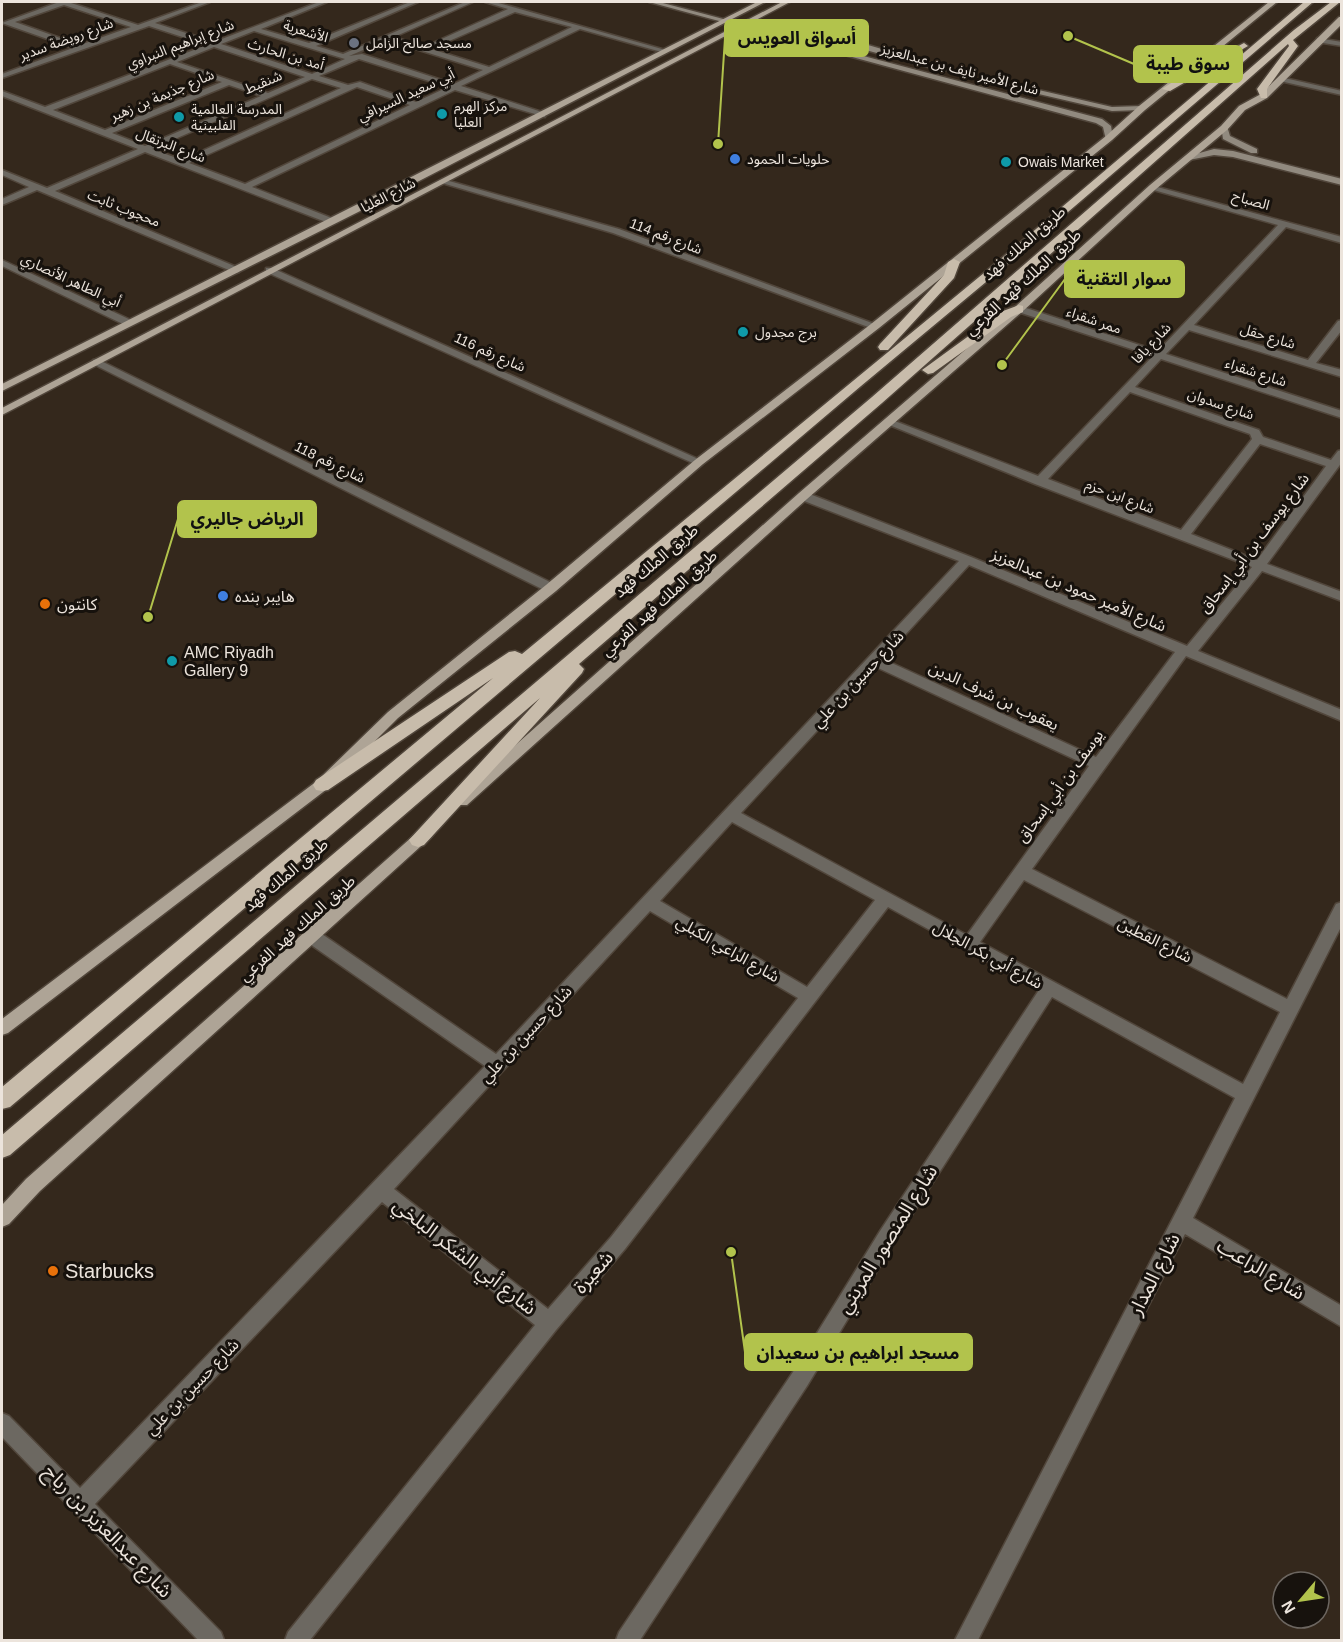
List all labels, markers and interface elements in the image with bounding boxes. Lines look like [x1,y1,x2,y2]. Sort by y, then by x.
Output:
street label: شارع رويضة سدير [16,15,116,67]
street label: شارع إبراهيم النبراوي [124,16,237,75]
street label: الأشعرية [281,17,330,46]
callout: أسواق العويس [725,20,868,56]
text: أسواق العويس [738,25,856,48]
street label: أمد بن الحارث [246,34,327,74]
place label: مسجد صالح الزامل [366,35,472,54]
marker: مسجد صالح الزامل [347,36,361,50]
street label: شارع الأمير نايف بن عبدالعزيز [878,40,1040,101]
callout: سوق طيبة [1134,46,1242,82]
text: سوق طيبة [1146,54,1230,74]
street label: أبي سعيد السيرافي [355,65,459,127]
street label: شارع جذيمة بن زهير [107,66,217,127]
street label: شنقيط [242,67,284,97]
place label: مركز الهرم العليا [454,98,507,130]
place label: المدرسة العالمية الفلبينية [191,101,282,133]
marker: مركز الهرم العليا [435,107,449,121]
marker: المدرسة العالمية الفلبينية [172,110,186,124]
street label: شارع البرتقال [133,124,208,168]
place label: حلويات الحمود [747,151,829,168]
marker: حلويات الحمود [728,152,742,166]
place label: Owais Market [1018,154,1104,170]
marker: Owais Market [999,155,1013,169]
street label: شارع العليا [358,174,419,218]
street label: محجوب ثابت [85,186,163,231]
street label: الصباح [1230,187,1272,216]
street label: طريق الملك فهد [979,202,1070,285]
street label: شارع رقم 114 [626,215,704,260]
street label: طريق الملك فهد الفرعي [962,225,1087,341]
street label: أبي الطاهر الأنصاري [17,249,124,313]
callout: سوار التقنية [1065,261,1184,297]
text: سوار التقنية [1076,269,1172,290]
street label: ممر شقراء [1064,303,1124,338]
street label: شارع يافا [1128,319,1176,369]
street label: شارع حقل [1238,320,1297,355]
place label: برج مجدول [755,324,817,343]
marker: برج مجدول [736,325,750,339]
street label: شارع رقم 116 [451,329,528,378]
street label: شارع شقراء [1222,355,1289,392]
street label: شارع سدوان [1185,385,1256,426]
street label: شارع رقم 118 [291,438,368,489]
street label: شارع يوسف بن أبي إسحاق [1195,469,1315,619]
street label: شارع ابن حزم [1082,476,1157,519]
callout: الرياض جاليري [178,501,316,537]
text: الرياض جاليري [190,509,304,533]
street label: طريق الملك فهد [611,521,703,602]
street label: شارع الأمير حمود بن عبدالعزيز [987,545,1169,638]
street label: طريق الملك فهد الفرعي [598,546,723,662]
place label: هايبر بنده [235,588,295,606]
marker: هايبر بنده [216,589,230,603]
place label: كانتون [57,596,97,614]
marker: كانتون [38,597,52,611]
street label: شارع حسين بن علي [809,627,910,734]
place label: AMC Riyadh Gallery 9 [184,644,274,679]
marker: AMC Riyadh Gallery 9 [165,654,179,668]
street label: يعقوب بن شرف الدين [926,659,1061,734]
street label: يوسف بن أبي إسحاق [1013,726,1110,848]
street label: طريق الملك فهد [241,835,333,916]
street label: طريق الملك فهد الفرعي [236,871,361,987]
street label: شارع الراعي الكبلي [672,913,782,989]
street label: شارع القطين [1113,914,1195,969]
street label: شارع أبي بكر الجلال [929,917,1046,996]
street label: شارع حسين بن علي [477,982,578,1089]
street label: شارع المنصور المريني [832,1161,945,1320]
street label: شارع أبي الشكر البلخي [386,1193,541,1322]
street label: شارع المدار [1124,1229,1188,1321]
street label: شارع الراعب [1211,1234,1309,1307]
street label: شعيرة [569,1246,618,1298]
place label: Starbucks [65,1260,154,1282]
marker: Starbucks [46,1264,60,1278]
callout: مسجد ابراهيم بن سعيدان [745,1334,972,1370]
street label: شارع حسين بن علي [142,1336,245,1441]
text: مسجد ابراهيم بن سعيدان [757,1343,959,1366]
street label: شارع عبدالعزيز بن رباح [36,1460,177,1605]
north arrow [1271,1570,1331,1630]
text: N [1278,1598,1299,1616]

